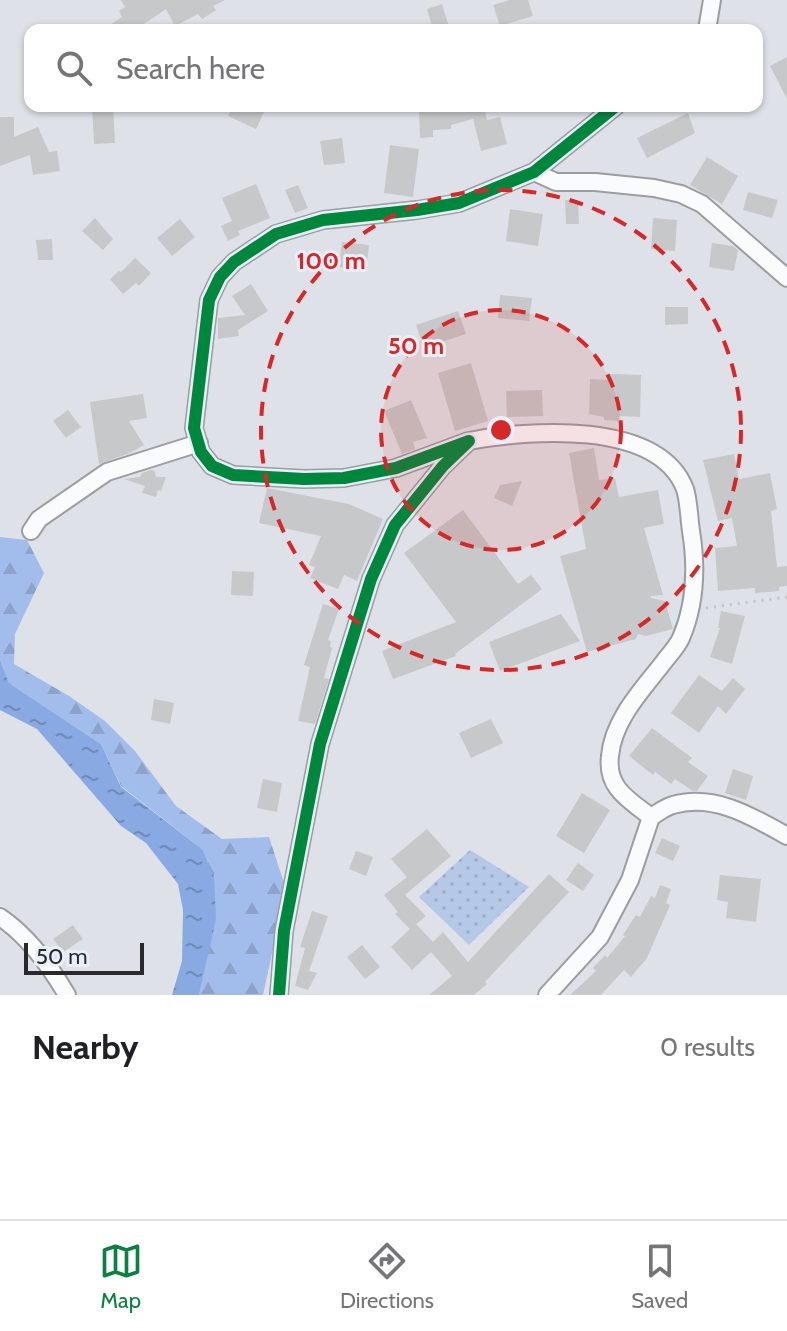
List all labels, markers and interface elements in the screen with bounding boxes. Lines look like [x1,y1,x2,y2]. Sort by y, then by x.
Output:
search box [24,24,763,112]
icon: search [52,46,96,90]
text: Search here [116,50,265,87]
text: 100 m [296,246,366,275]
text: 50 m [388,331,444,360]
centre of rings [487,416,515,444]
scale bar [24,939,144,975]
text: 50 m [36,943,88,970]
text: Nearby [32,1026,139,1068]
text: 0 results [660,1031,755,1063]
tab: Map [99,1239,143,1314]
tab: Directions [340,1239,434,1314]
tab: Saved [631,1239,688,1314]

